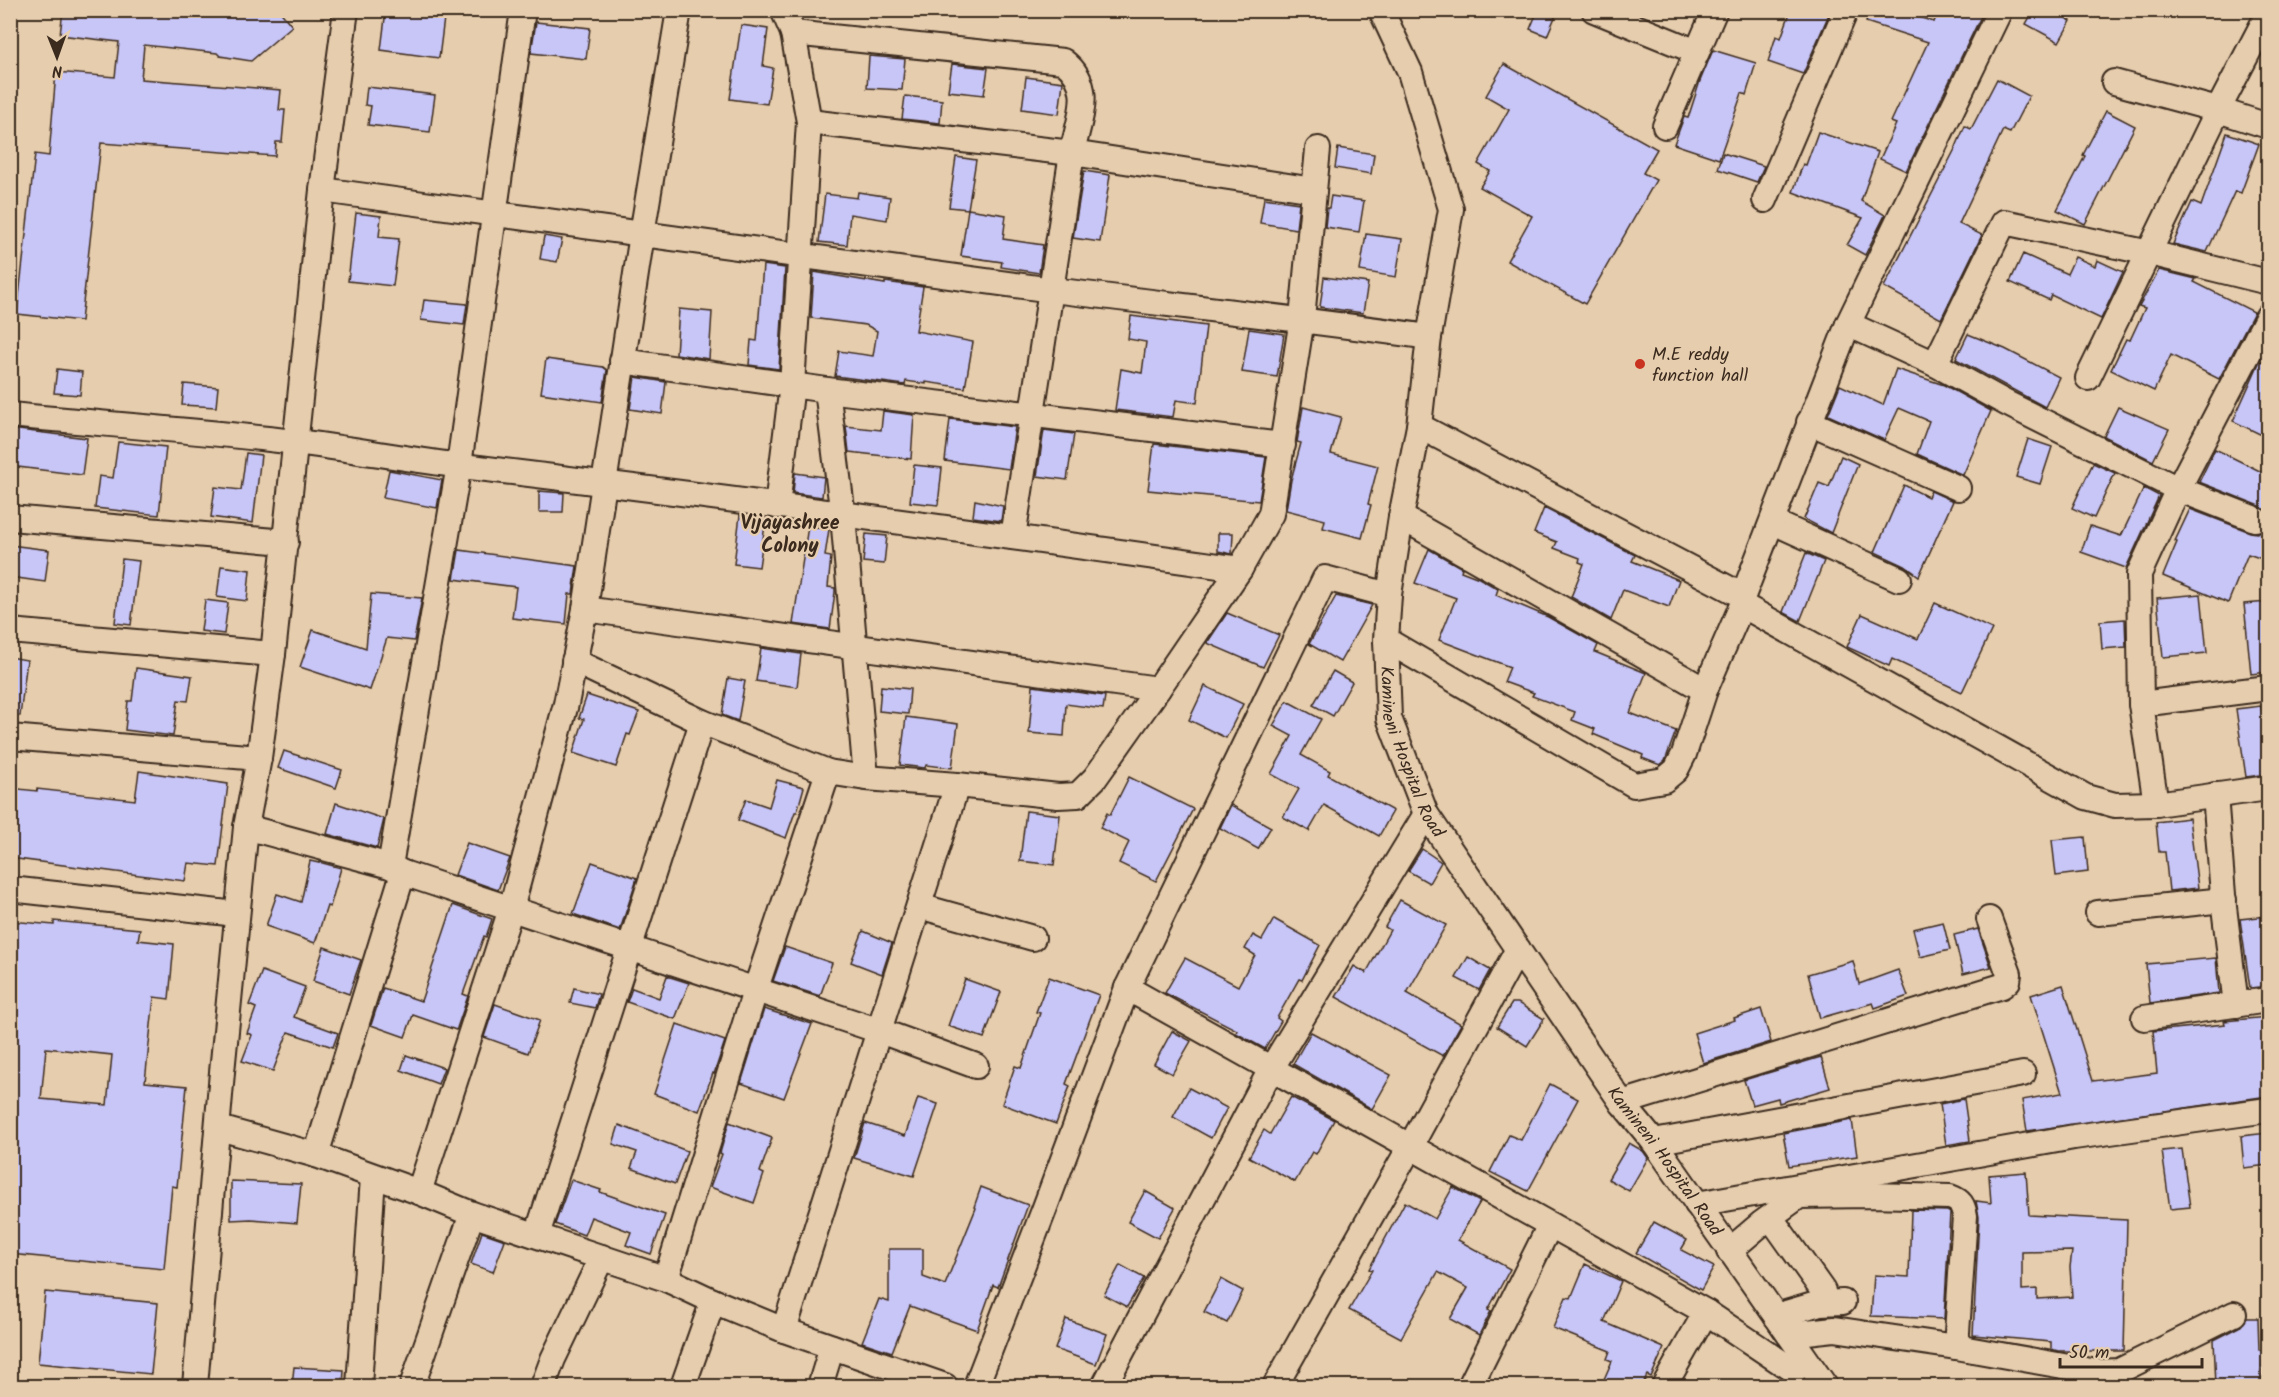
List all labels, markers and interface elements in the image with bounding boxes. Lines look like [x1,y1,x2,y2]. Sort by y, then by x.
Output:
north arrow [27,27,87,87]
text: N [52,58,63,83]
place label: M.E reddy function hall [1652,341,1749,391]
marker: M.E reddy function hall [1633,357,1647,371]
district label: Vijayashree Colony [740,508,840,563]
street label: Kamineni Hospital Road [1371,666,1452,845]
street label: Kamineni Hospital Road [1599,1081,1730,1244]
scale bar [2060,1331,2202,1369]
text: 50 m [2069,1339,2109,1368]

